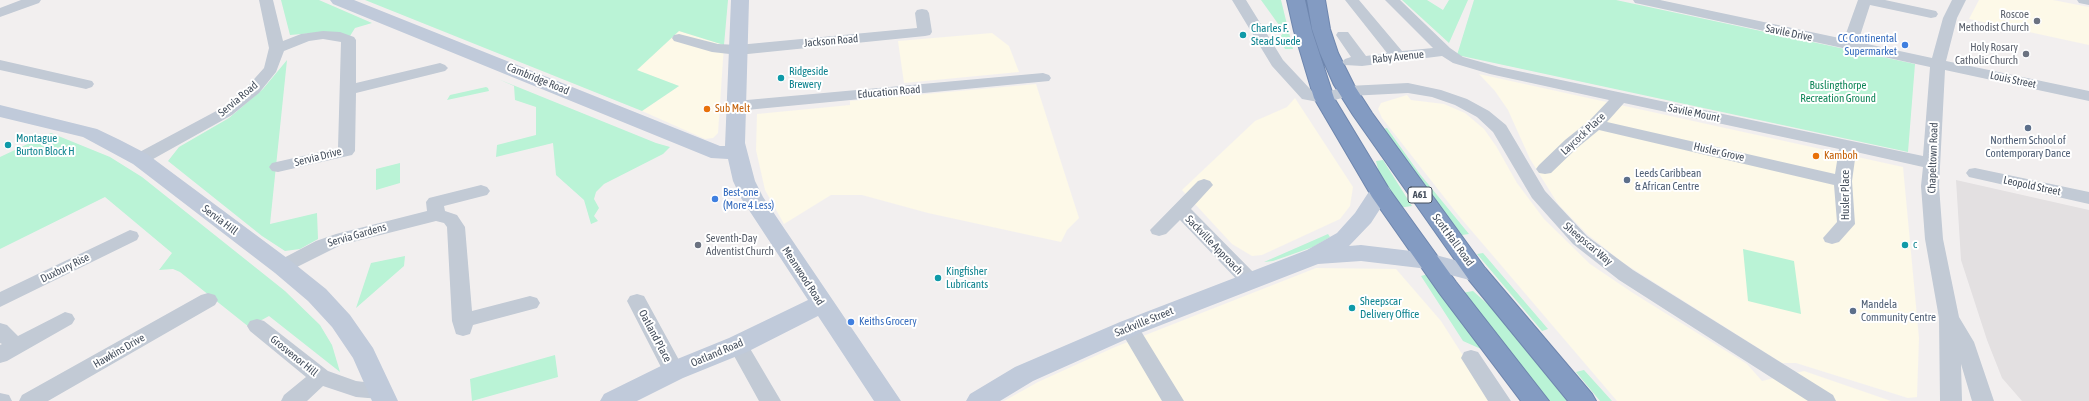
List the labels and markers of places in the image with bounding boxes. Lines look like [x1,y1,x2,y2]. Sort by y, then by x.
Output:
place label: Roscoe Methodist Church [1958,8,2029,34]
marker: Roscoe Methodist Church [2032,16,2042,26]
place label: Charles F. Stead Suede [1251,22,1301,48]
marker: Charles F. Stead Suede [1238,30,1248,40]
place label: CC Continental Supermarket [1838,32,1897,58]
marker: CC Continental Supermarket [1900,40,1910,50]
place label: Holy Rosary Catholic Church [1955,41,2018,67]
marker: Holy Rosary Catholic Church [2021,49,2031,59]
place label: Ridgeside Brewery [789,65,828,91]
marker: Ridgeside Brewery [776,73,786,83]
place label: Sub Melt [715,102,750,116]
marker: Sub Melt [702,104,712,114]
marker: Northern School of Contemporary Dance [2023,123,2033,133]
place label: Montague Burton Block H [16,132,75,158]
place label: Northern School of Contemporary Dance [1986,134,2070,160]
marker: Montague Burton Block H [3,140,13,150]
place label: Kamboh [1824,149,1858,163]
marker: Kamboh [1811,151,1821,161]
place label: Leeds Caribbean & African Centre [1635,167,1701,193]
marker: Leeds Caribbean & African Centre [1622,175,1632,185]
place label: Best-one (More 4 Less) [723,186,774,212]
marker: Best-one (More 4 Less) [710,194,720,204]
place label: Seventh-Day Adventist Church [706,232,774,258]
place label: c [1913,238,1917,252]
marker: Seventh-Day Adventist Church [693,240,703,250]
marker: c [1900,240,1910,250]
place label: Kingfisher Lubricants [946,265,988,291]
marker: Kingfisher Lubricants [933,273,943,283]
place label: Sheepscar Delivery Office [1360,295,1419,321]
place label: Mandela Community Centre [1861,298,1936,324]
marker: Sheepscar Delivery Office [1347,303,1357,313]
marker: Mandela Community Centre [1848,306,1858,316]
place label: Keiths Grocery [859,315,917,329]
marker: Keiths Grocery [846,317,856,327]

